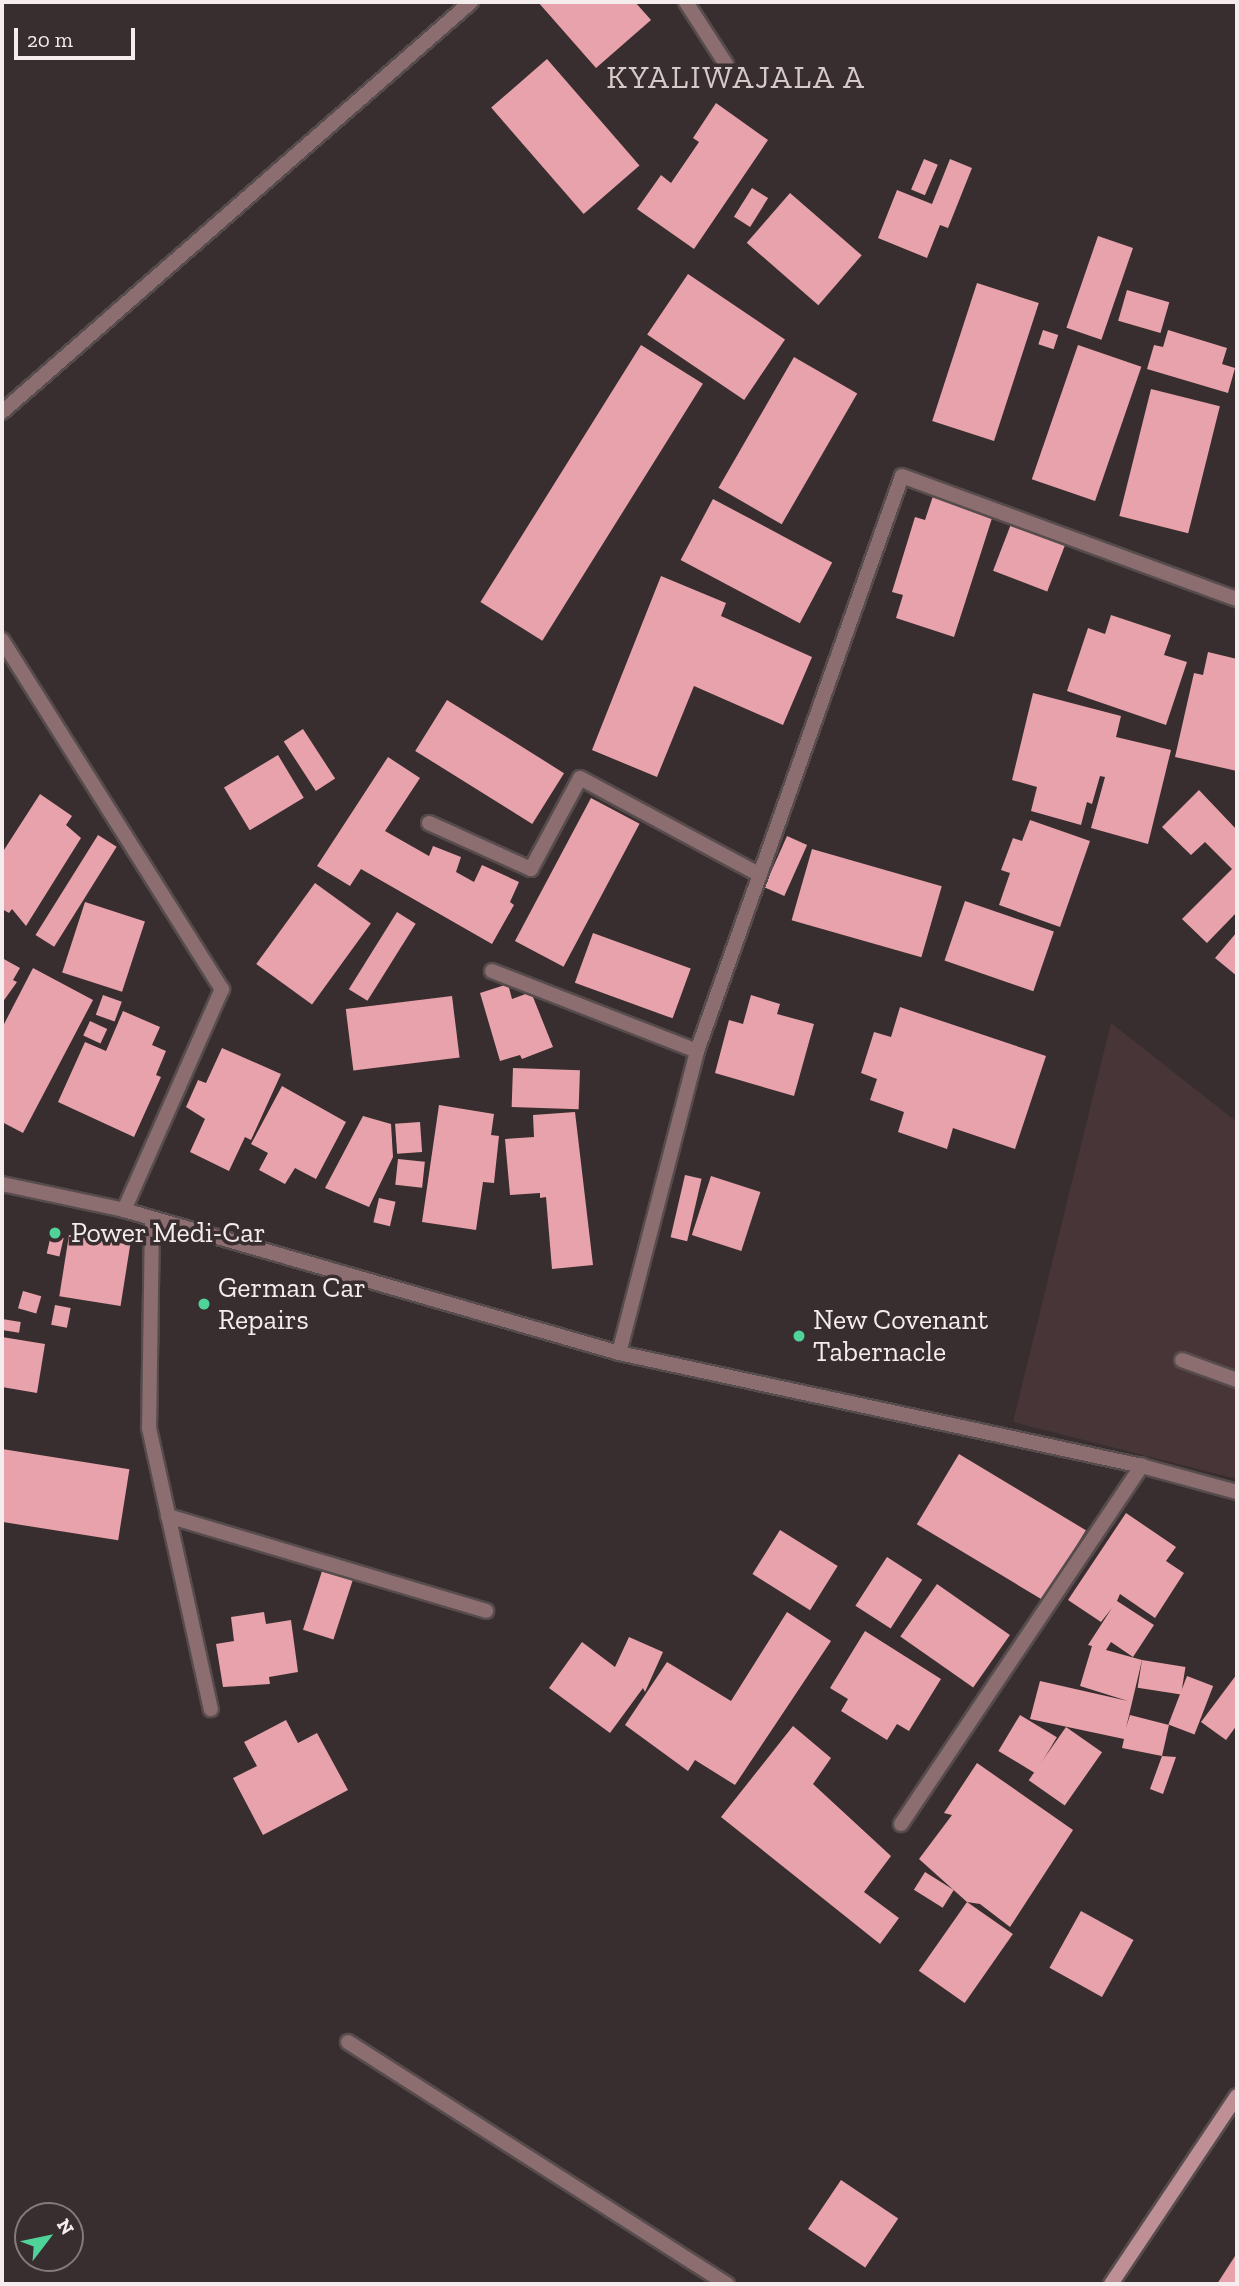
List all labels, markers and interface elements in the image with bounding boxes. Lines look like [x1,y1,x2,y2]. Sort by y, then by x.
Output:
scale bar [18,14,138,58]
text: 20 m [27,27,73,52]
district label: KYALIWAJALA A [607,58,865,96]
place label: Power Medi-Car [71,1216,266,1250]
marker: Power Medi-Car [45,1223,65,1243]
place label: German Car Repairs [218,1271,366,1337]
marker: German Car Repairs [196,1296,212,1312]
place label: New Covenant Tabernacle [813,1303,989,1369]
marker: New Covenant Tabernacle [791,1328,807,1344]
north arrow [14,2202,84,2272]
text: N [52,2214,79,2239]

